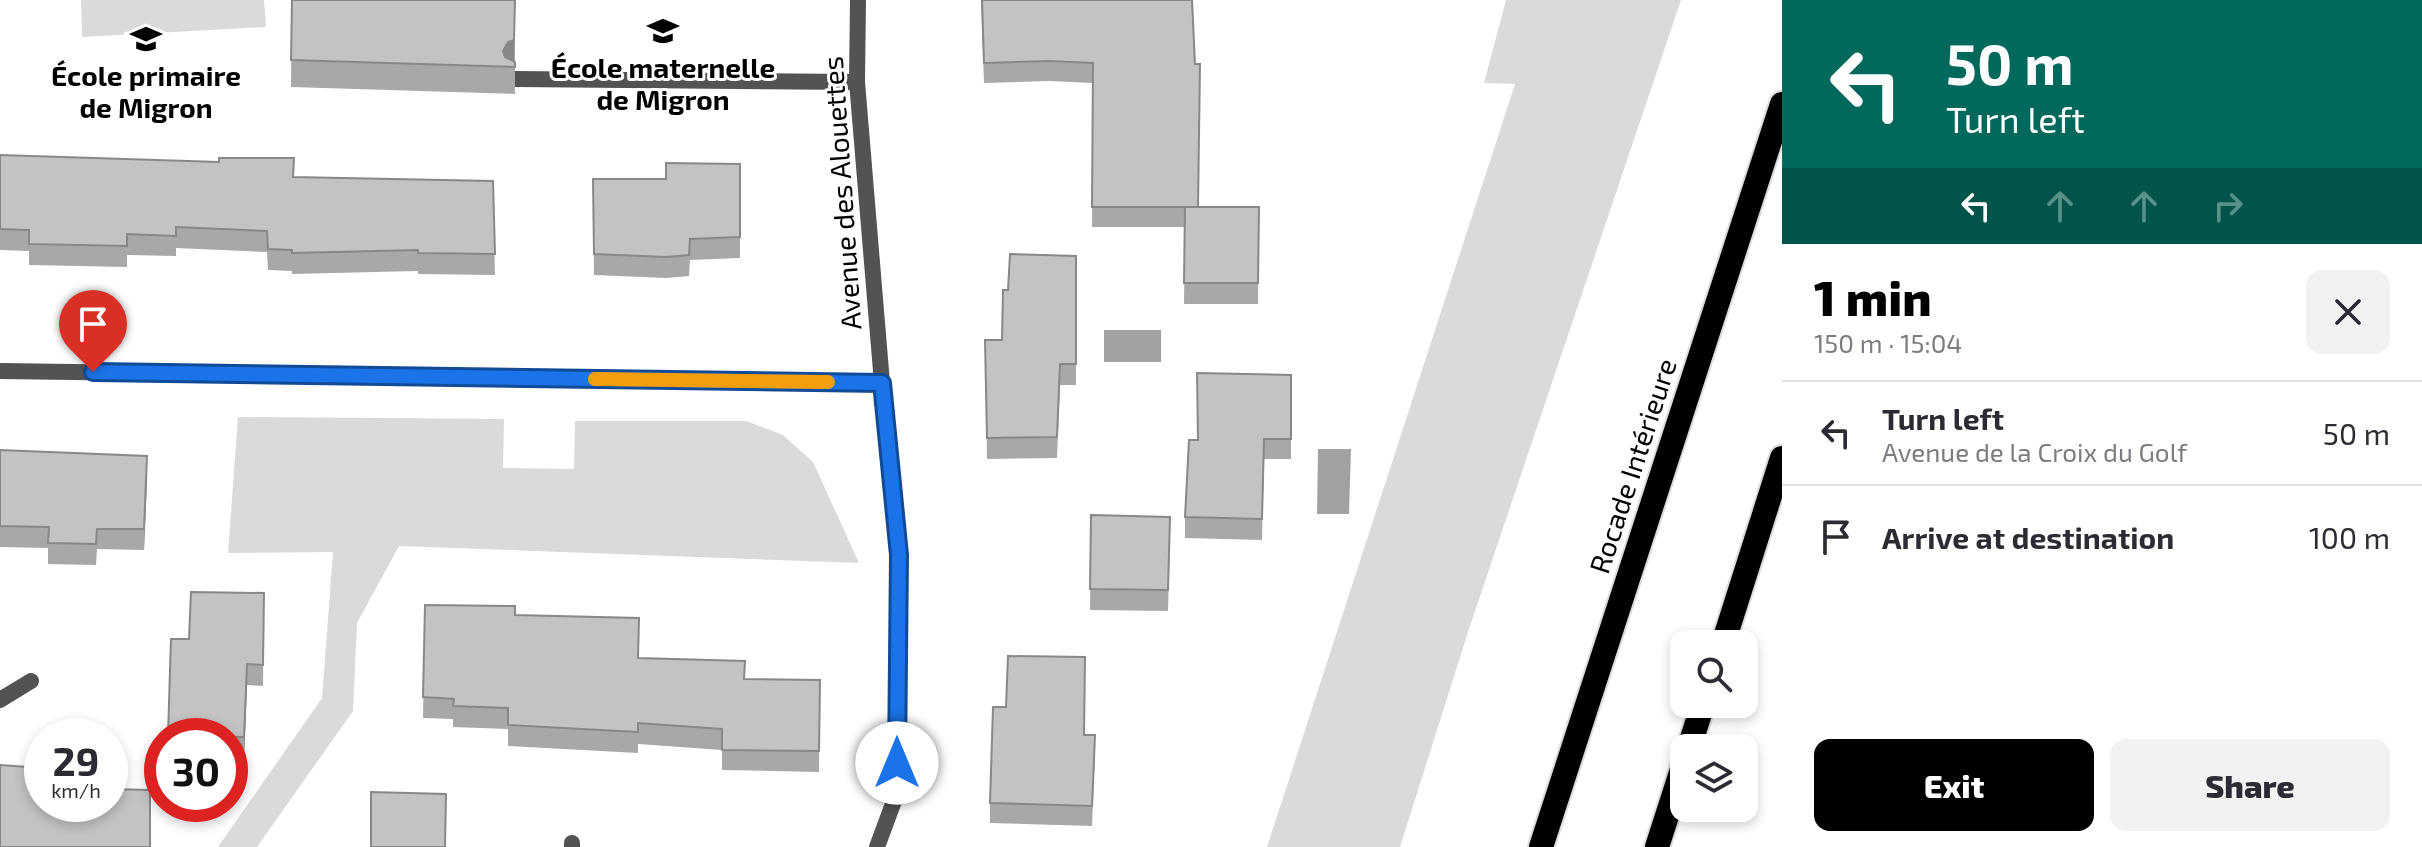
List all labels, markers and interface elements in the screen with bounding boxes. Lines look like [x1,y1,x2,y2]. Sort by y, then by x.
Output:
school or university icon: École maternelle de Migron [646,14,680,48]
school or university icon: École primaire de Migron [129,22,163,56]
text: 50 m [1946,29,2074,96]
icon: left [1814,32,1918,136]
place label: École maternelle de Migron [551,50,775,116]
street label: Avenue des Alouettes [814,55,868,331]
place label: École primaire de Migron [51,58,241,124]
text: Turn left [1946,97,2085,140]
icon: left [1954,184,1998,228]
icon: ahead [2038,184,2082,228]
icon: ahead [2122,184,2166,228]
icon: right [2206,184,2250,228]
text: 1 min [1814,268,1932,326]
button: close [2306,270,2390,354]
pin [59,290,127,372]
icon: arrive [71,302,115,346]
text: 150 m · 15:04 [1814,327,1962,358]
street label: Rocade Intérieure [1581,354,1683,577]
text: Turn left [1882,400,2004,436]
icon: left [1814,411,1858,455]
text: 50 m [2323,415,2390,451]
text: Avenue de la Croix du Golf [1882,436,2187,467]
icon: arrive [1814,515,1858,559]
text: Arrive at destination [1882,519,2174,555]
text: 100 m [2309,519,2390,555]
map controls [1670,630,1758,822]
button: search [1670,630,1758,718]
speed limit sign: 30 [144,718,248,822]
position arrow [855,721,939,805]
button: layers [1670,734,1758,822]
text: 29 [53,736,99,784]
button: Exit [1814,739,2094,831]
button: Share [2110,739,2390,831]
text: km/h [51,778,101,802]

